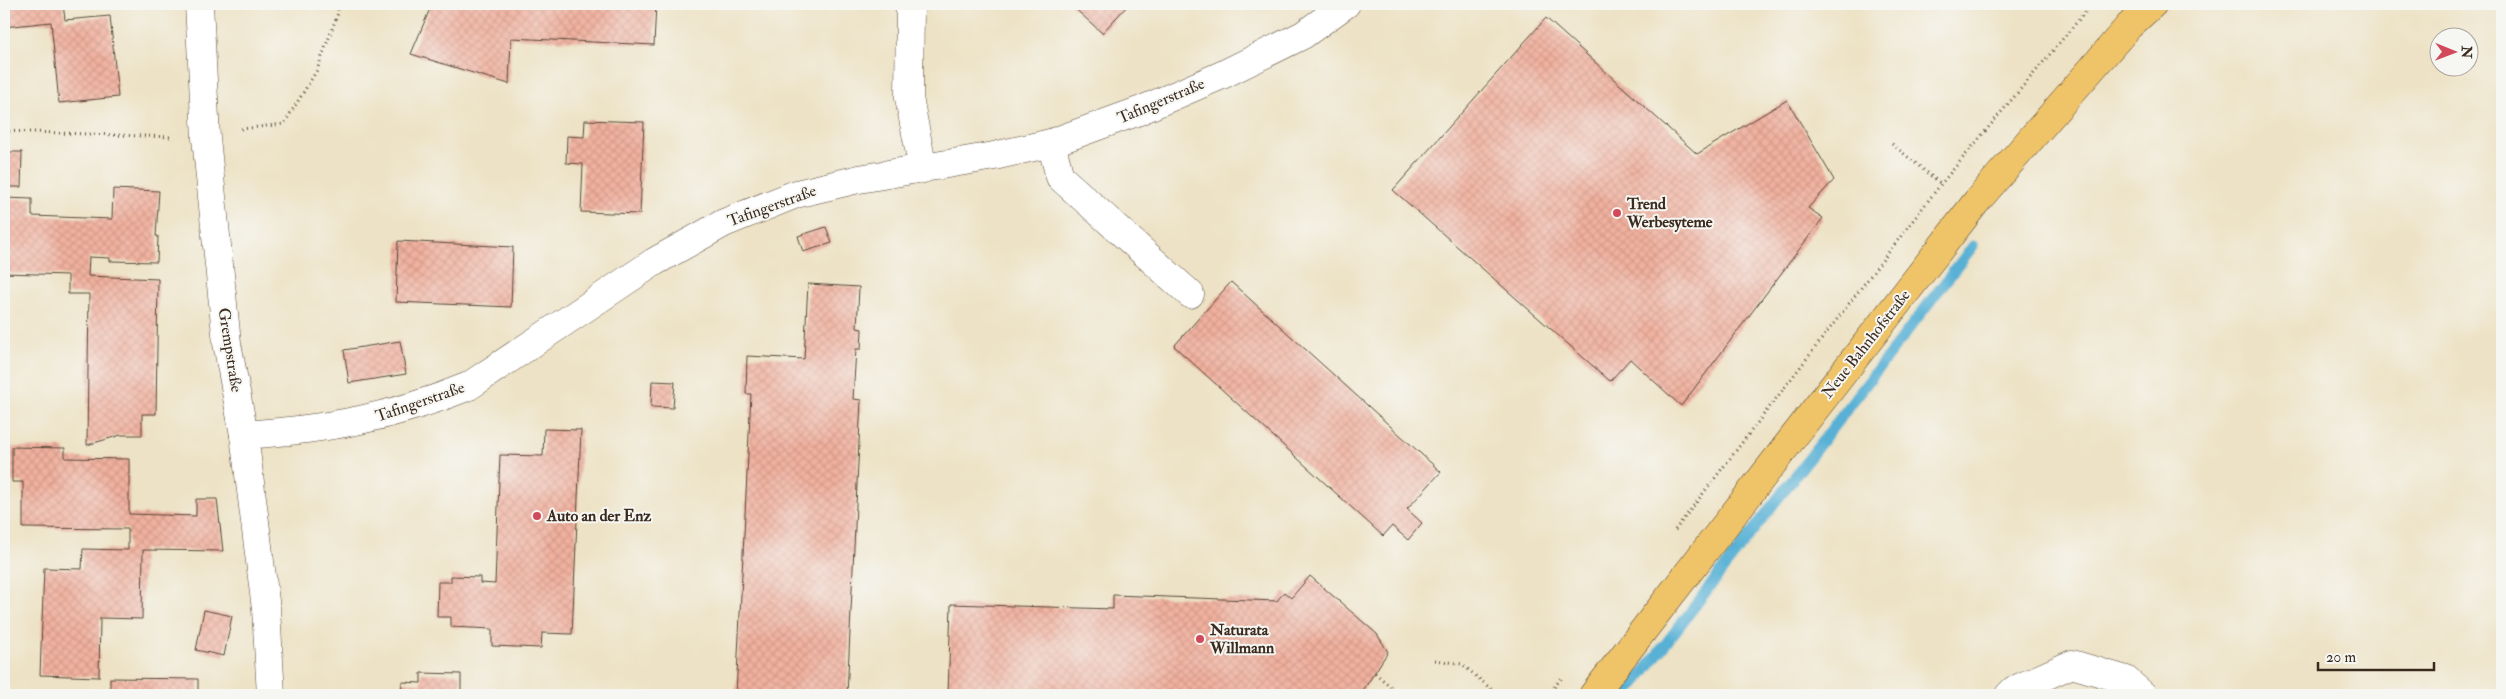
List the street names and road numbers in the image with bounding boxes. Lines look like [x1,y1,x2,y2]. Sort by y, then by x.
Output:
street label: Tafingerstraße [1114,74,1208,128]
street label: Tafingerstraße [725,181,819,231]
street label: Neue Bahnhofstraße [1817,285,1915,402]
street label: Grempstraße [212,306,247,394]
street label: Tafingerstraße [373,377,467,427]

